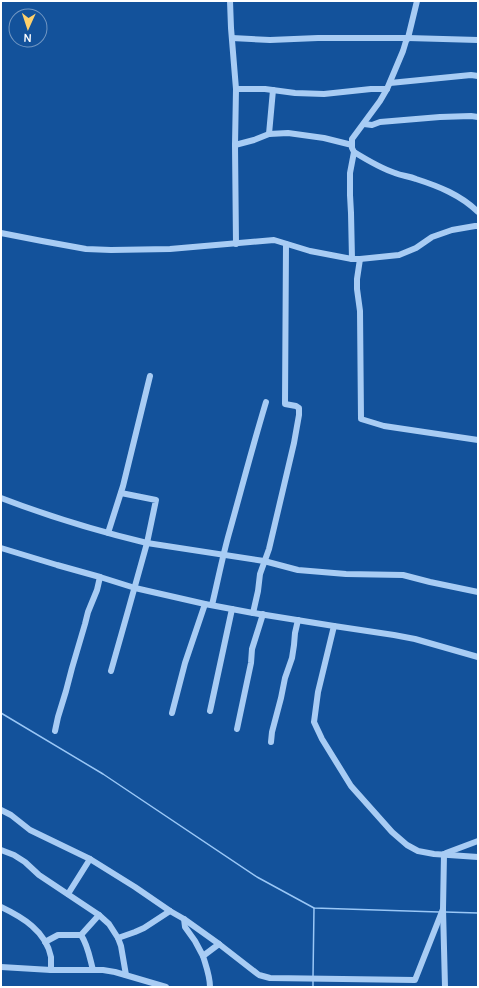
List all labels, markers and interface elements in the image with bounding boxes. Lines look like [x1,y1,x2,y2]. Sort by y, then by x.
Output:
north arrow [8,8,48,48]
text: N [23,31,32,46]

